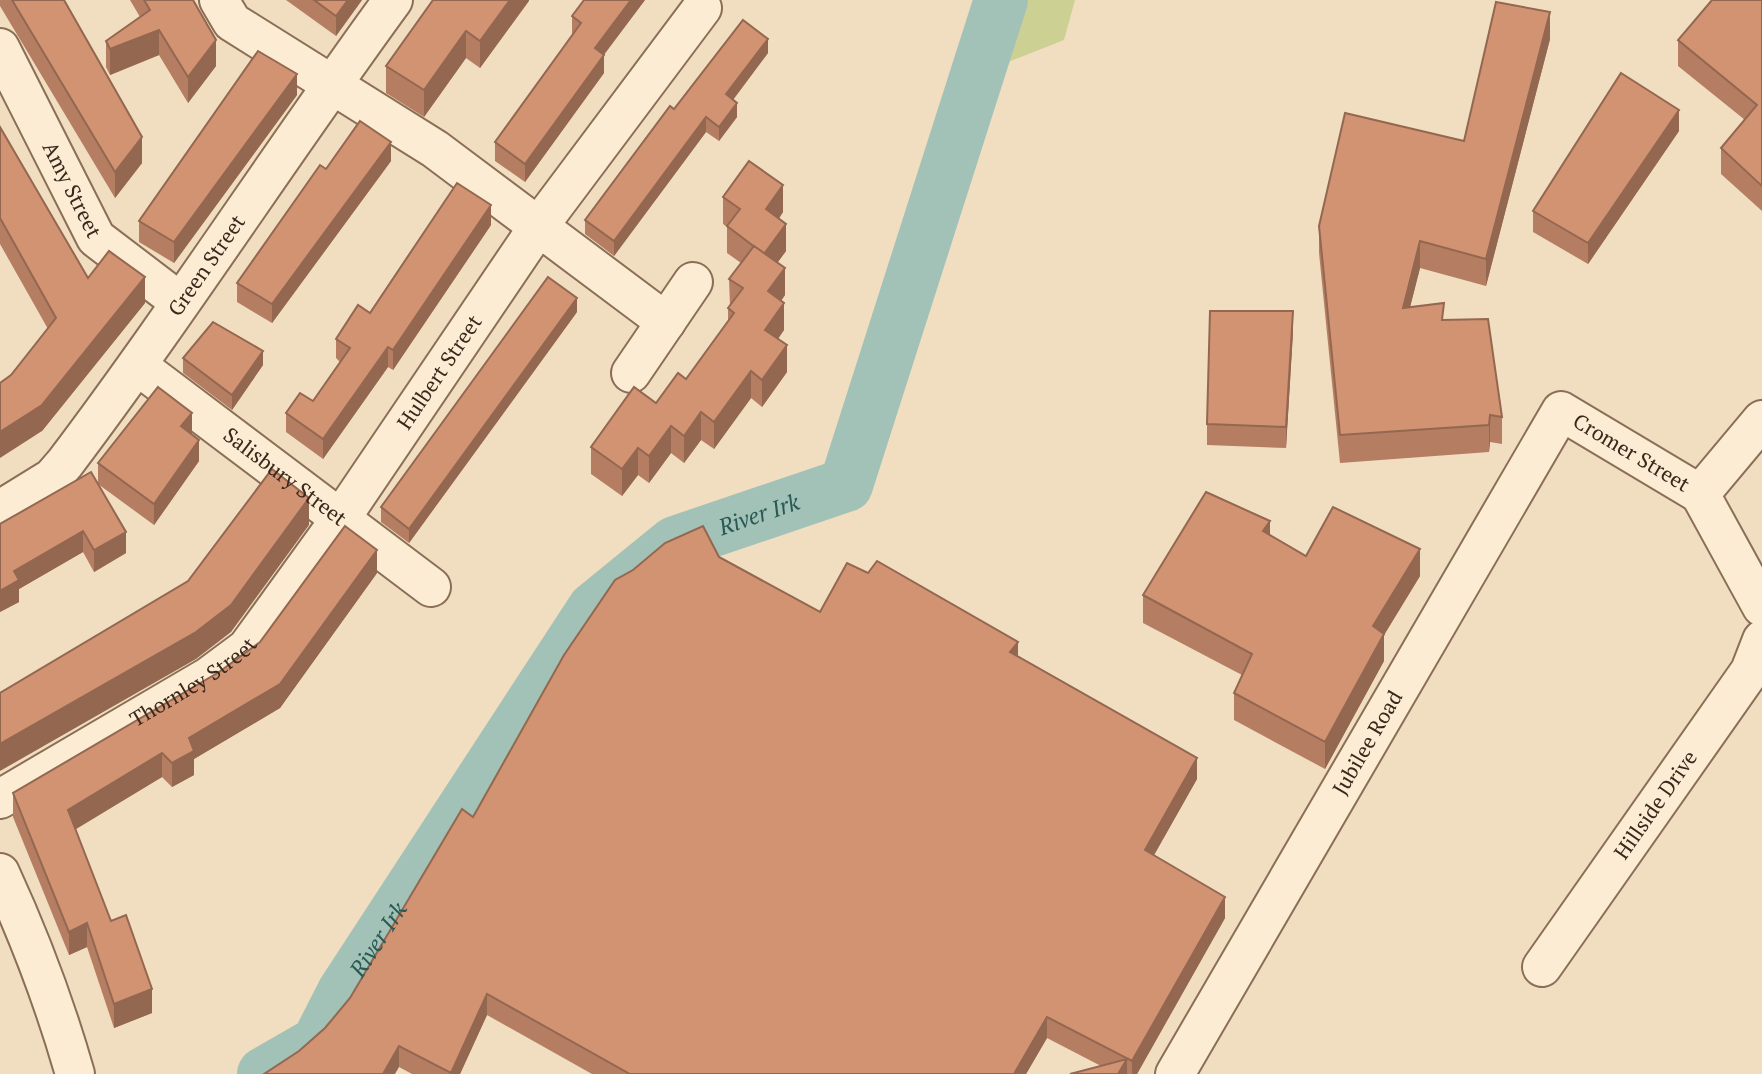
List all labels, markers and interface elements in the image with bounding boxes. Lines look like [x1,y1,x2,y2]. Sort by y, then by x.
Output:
street label: Amy Street [37,137,109,242]
street label: Green Street [161,209,251,321]
street label: Hulbert Street [390,309,488,435]
street label: Cromer Street [1568,406,1695,498]
street label: Salisbury Street [218,420,353,532]
water label: River Irk [713,486,804,542]
street label: Thornley Street [124,632,263,733]
street label: Jubilee Road [1325,685,1408,800]
street label: Hillside Drive [1607,744,1703,865]
water label: River Irk [341,895,414,984]

